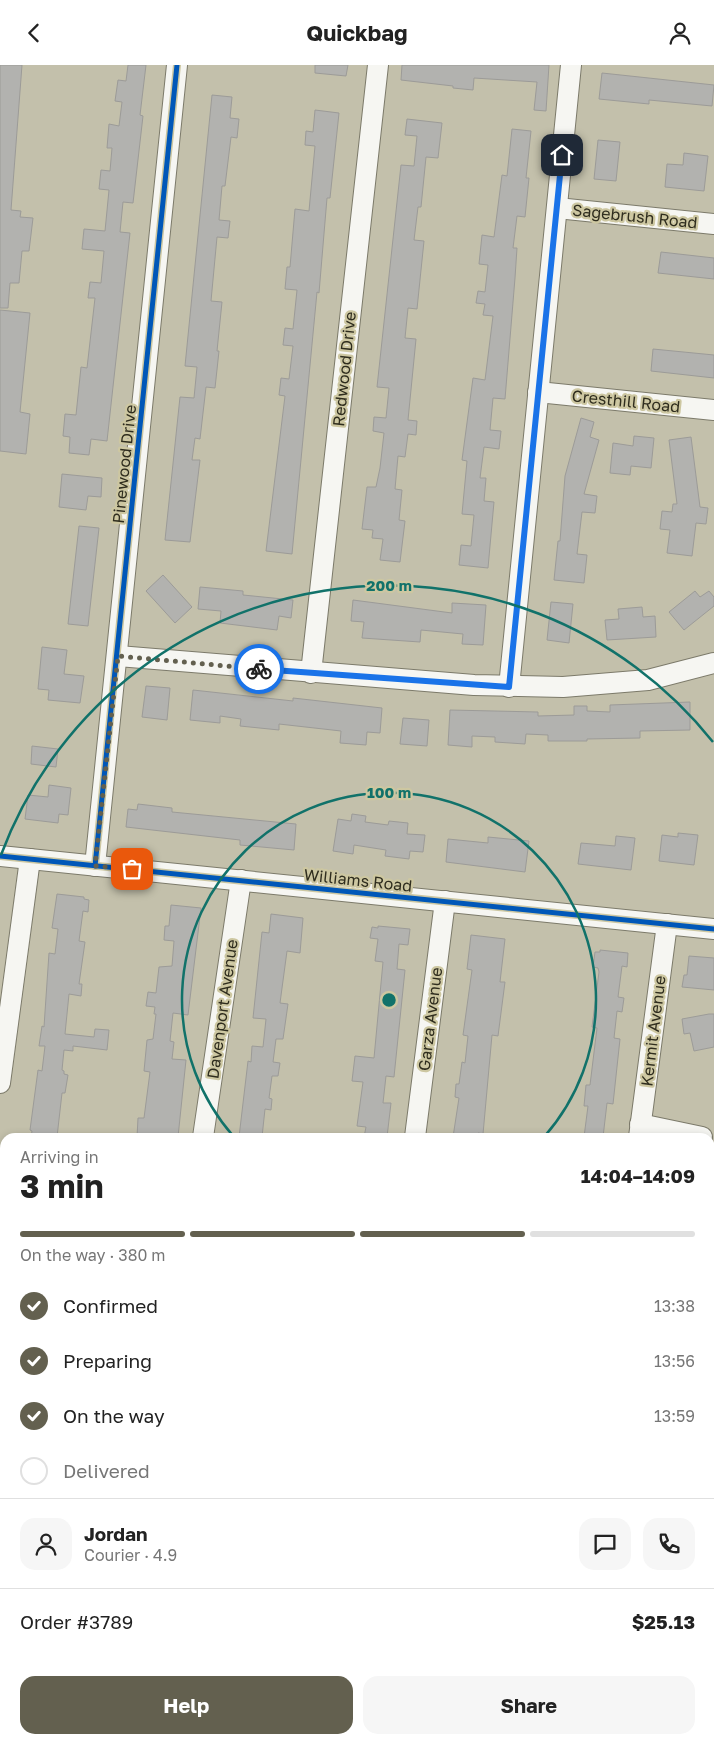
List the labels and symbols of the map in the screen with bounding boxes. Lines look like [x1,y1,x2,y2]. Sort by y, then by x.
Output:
pin [541,134,583,176]
street label: Sagebrush Road [571,199,699,233]
street label: Redwood Drive [328,311,360,427]
street label: Cresthill Road [571,385,681,417]
street label: Pinewood Drive [108,404,140,524]
text: 200 m [366,576,412,594]
courier [234,644,284,694]
text: 100 m [367,783,411,801]
pin [111,848,153,890]
street label: Williams Road [303,864,413,896]
street label: Davenport Avenue [202,938,242,1080]
street label: Garza Avenue [414,966,446,1072]
street label: Kermit Avenue [636,974,670,1088]
centre of rings [380,991,398,1009]

